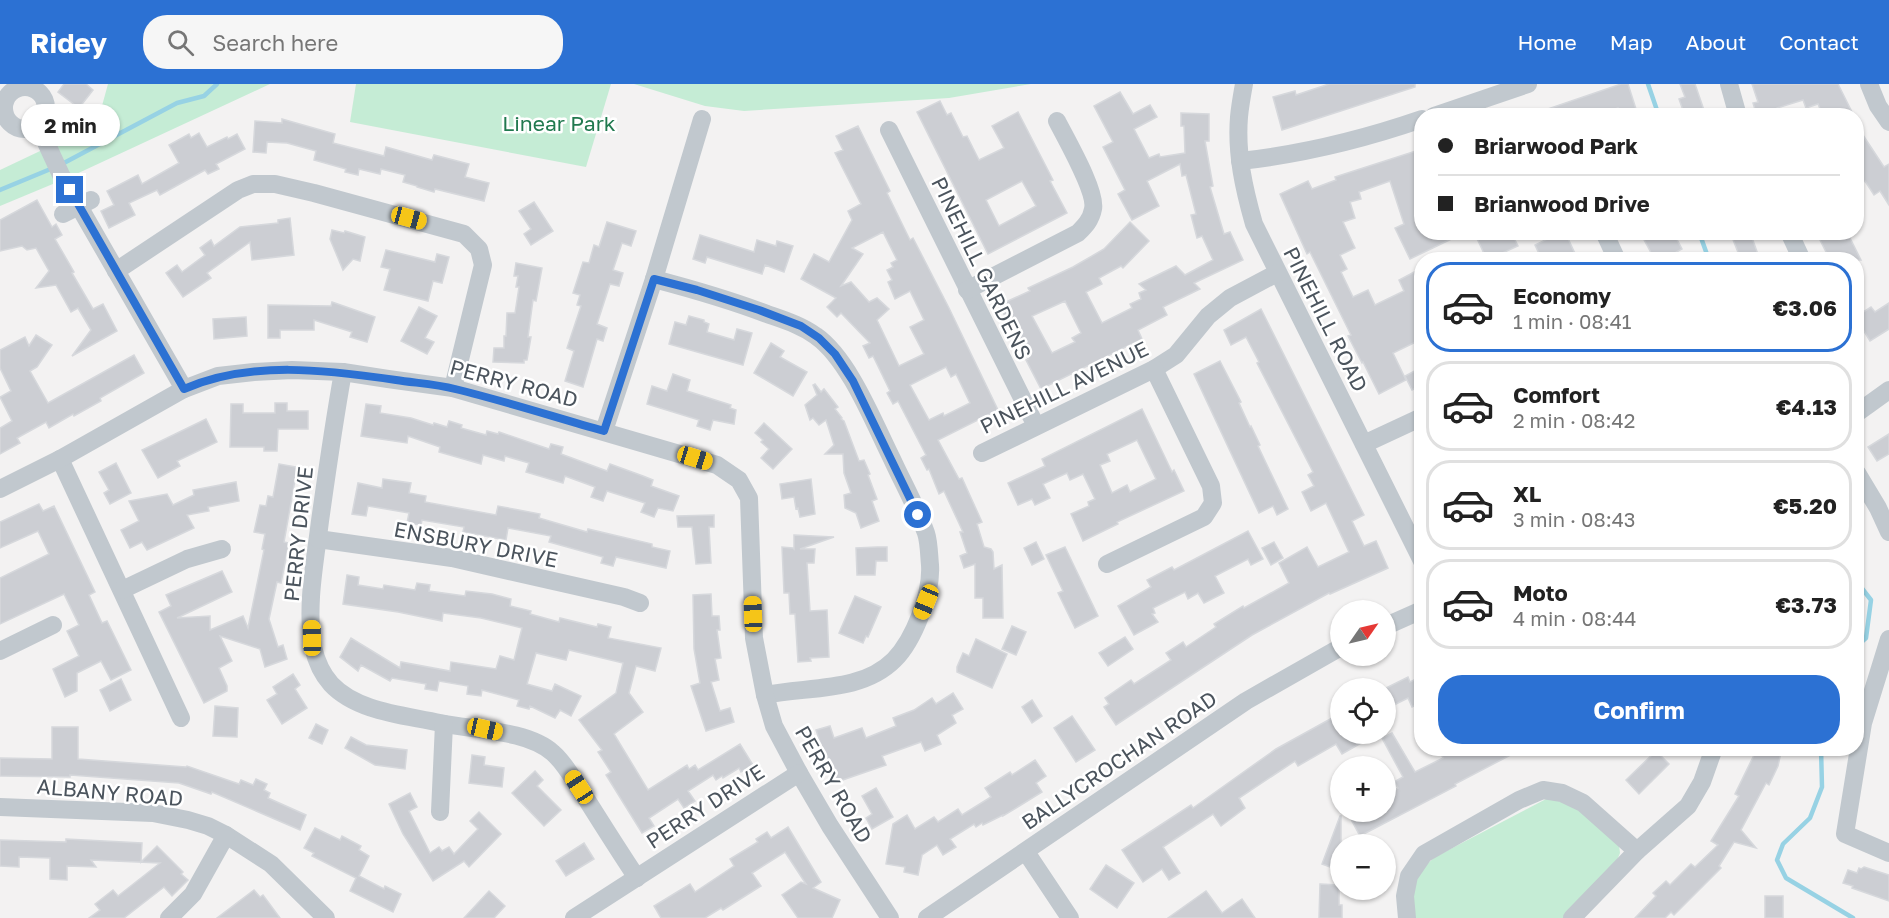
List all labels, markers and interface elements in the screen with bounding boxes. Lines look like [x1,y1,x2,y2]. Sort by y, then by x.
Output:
search box [143,15,563,69]
text: Ridey [30,26,107,59]
icon: search [164,26,197,59]
text: Search here [212,29,338,56]
text: Home [1517,29,1577,55]
text: Map [1610,29,1653,55]
text: About [1686,29,1746,55]
text: Contact [1779,29,1859,55]
callout: 2 min [20,103,119,145]
park label: Linear Park [502,110,616,136]
text: 2 min [44,113,97,137]
text: Briarwood Park [1474,132,1638,159]
street label: PINEHILL GARDENS [926,172,1038,364]
route end [56,176,83,203]
text: Brianwood Drive [1474,190,1650,217]
car [389,205,429,231]
street label: PINEHILL ROAD [1278,242,1374,396]
icon: car [1441,280,1495,334]
text: Economy [1513,282,1611,309]
text: €3.06 [1773,294,1837,321]
text: 1 min · 08:41 [1513,309,1632,333]
street label: PINEHILL AVENUE [976,335,1152,439]
street label: PERRY ROAD [447,353,581,413]
icon: car [1441,379,1495,433]
text: Comfort [1513,381,1600,408]
text: €4.13 [1776,393,1837,420]
text: 2 min · 08:42 [1513,408,1635,432]
car [675,444,715,472]
street label: PERRY DRIVE [278,465,318,603]
icon: car [1441,478,1495,532]
text: XL [1513,480,1541,507]
text: €5.20 [1773,492,1837,519]
route start [904,501,931,528]
text: 3 min · 08:43 [1513,507,1636,531]
street label: ENSBURY DRIVE [392,515,560,573]
icon: car [1441,577,1495,631]
text: Moto [1513,579,1568,606]
car [911,582,941,622]
text: €3.73 [1776,591,1837,618]
car [743,596,763,632]
north arrow [1330,600,1396,666]
map controls [1330,600,1396,900]
text: 4 min · 08:44 [1513,606,1637,630]
car [303,620,321,656]
button: Confirm [1438,675,1840,744]
button: locate [1330,678,1396,744]
street label: BALLYCROCHAN ROAD [1016,685,1222,835]
car [465,716,505,742]
street label: PERRY ROAD [790,721,878,847]
button: + [1330,756,1396,822]
street label: PERRY DRIVE [641,758,769,854]
car [562,767,596,807]
street label: ALBANY ROAD [36,773,184,811]
button: − [1330,834,1396,900]

